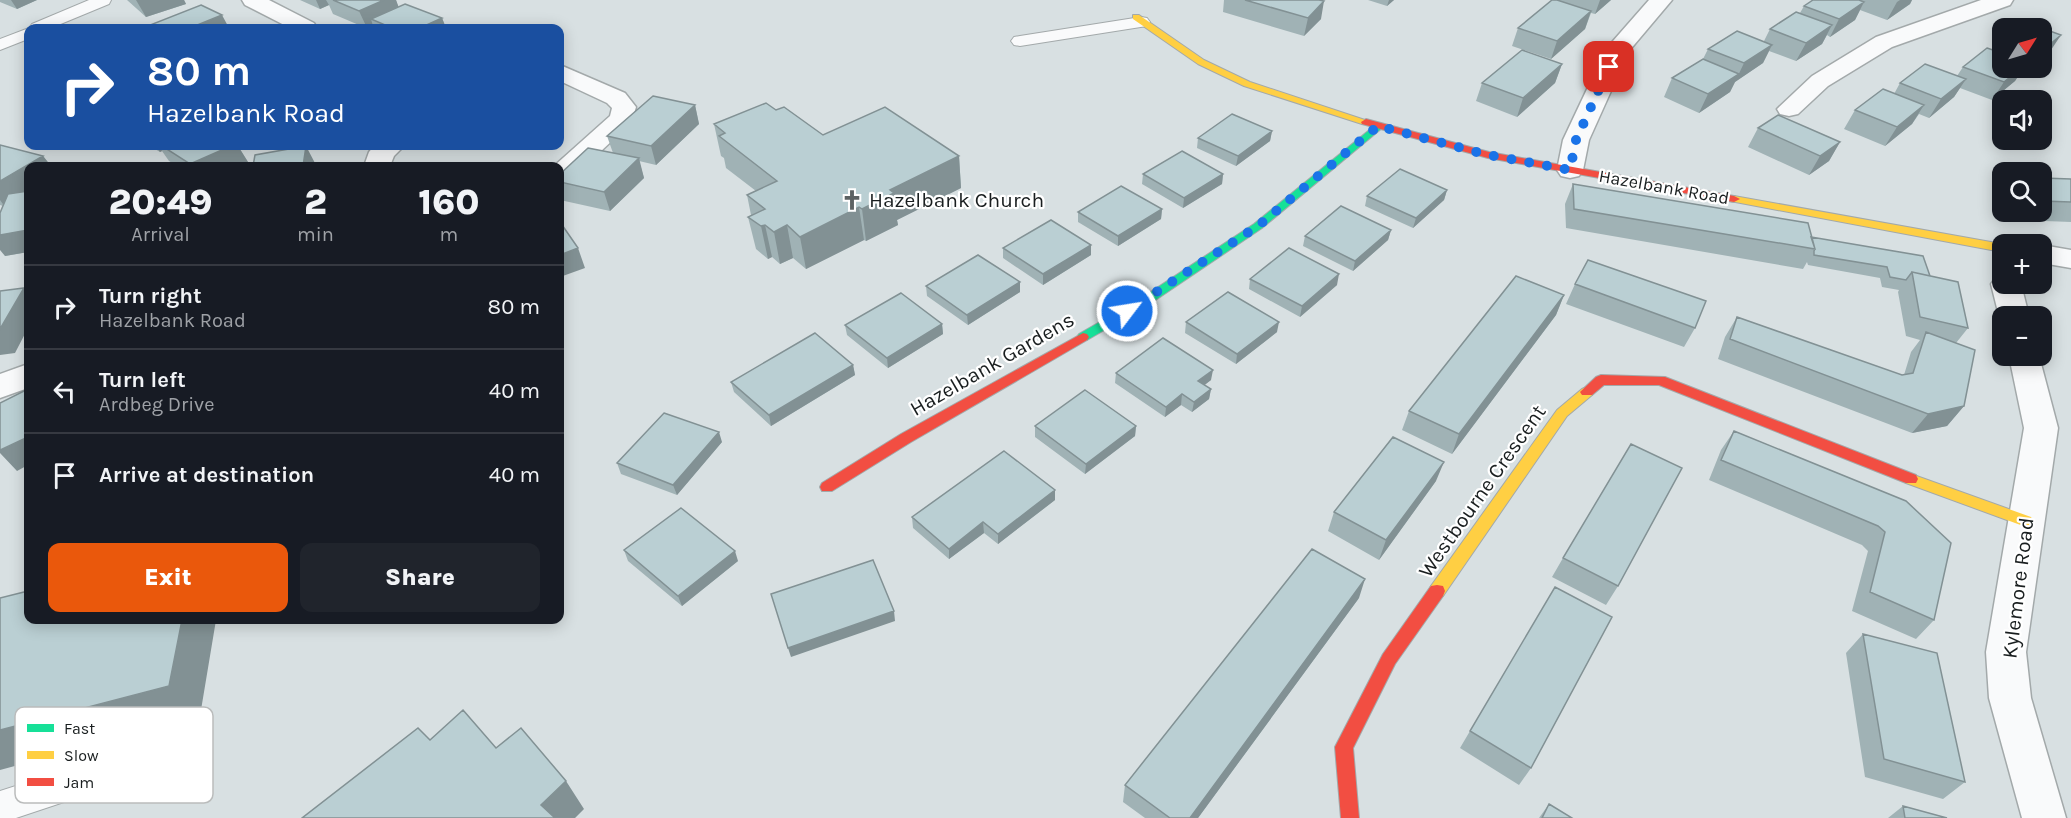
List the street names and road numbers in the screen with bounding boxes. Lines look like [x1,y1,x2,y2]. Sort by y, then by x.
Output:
street label: Hazelbank Road [1597,165,1731,209]
street label: Hazelbank Gardens [906,307,1078,421]
street label: Westbourne Crescent [1413,400,1551,582]
street label: Kylemore Road [1997,516,2039,660]

